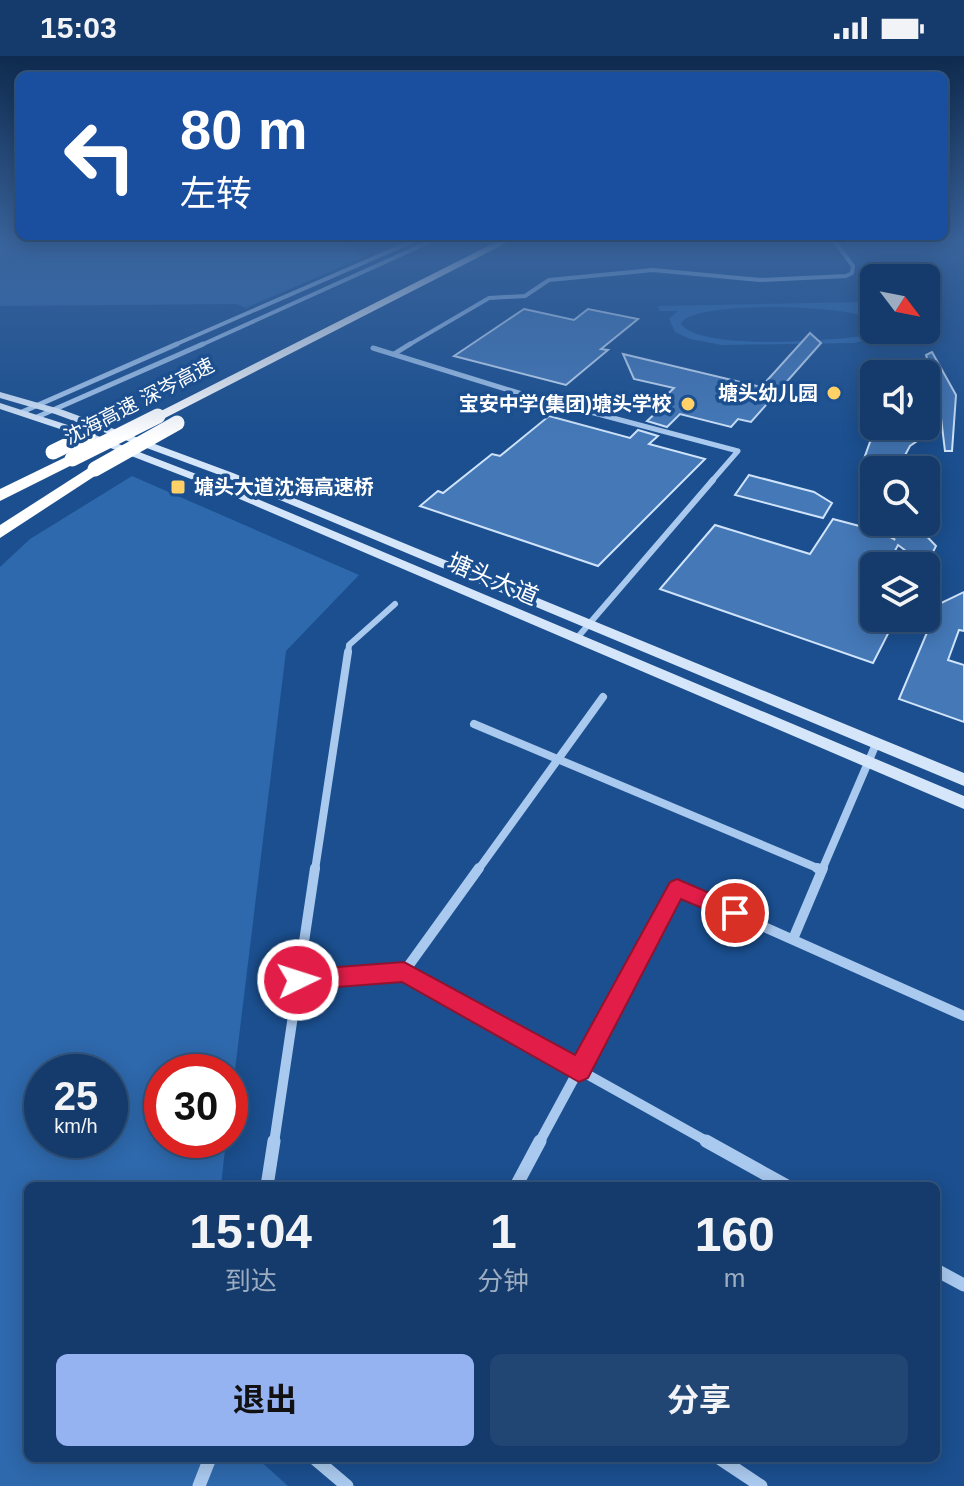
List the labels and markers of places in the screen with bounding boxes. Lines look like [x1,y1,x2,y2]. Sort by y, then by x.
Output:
place label: 塘头幼儿园 [718,382,818,404]
marker: 塘头幼儿园 [825,384,843,402]
place label: 宝安中学(集团)塘头学校 [459,393,672,415]
marker: 宝安中学(集团)塘头学校 [679,395,697,413]
place label: 塘头大道沈海高速桥 [194,476,374,498]
marker: 塘头大道沈海高速桥 [169,478,187,496]
pin [701,879,769,947]

